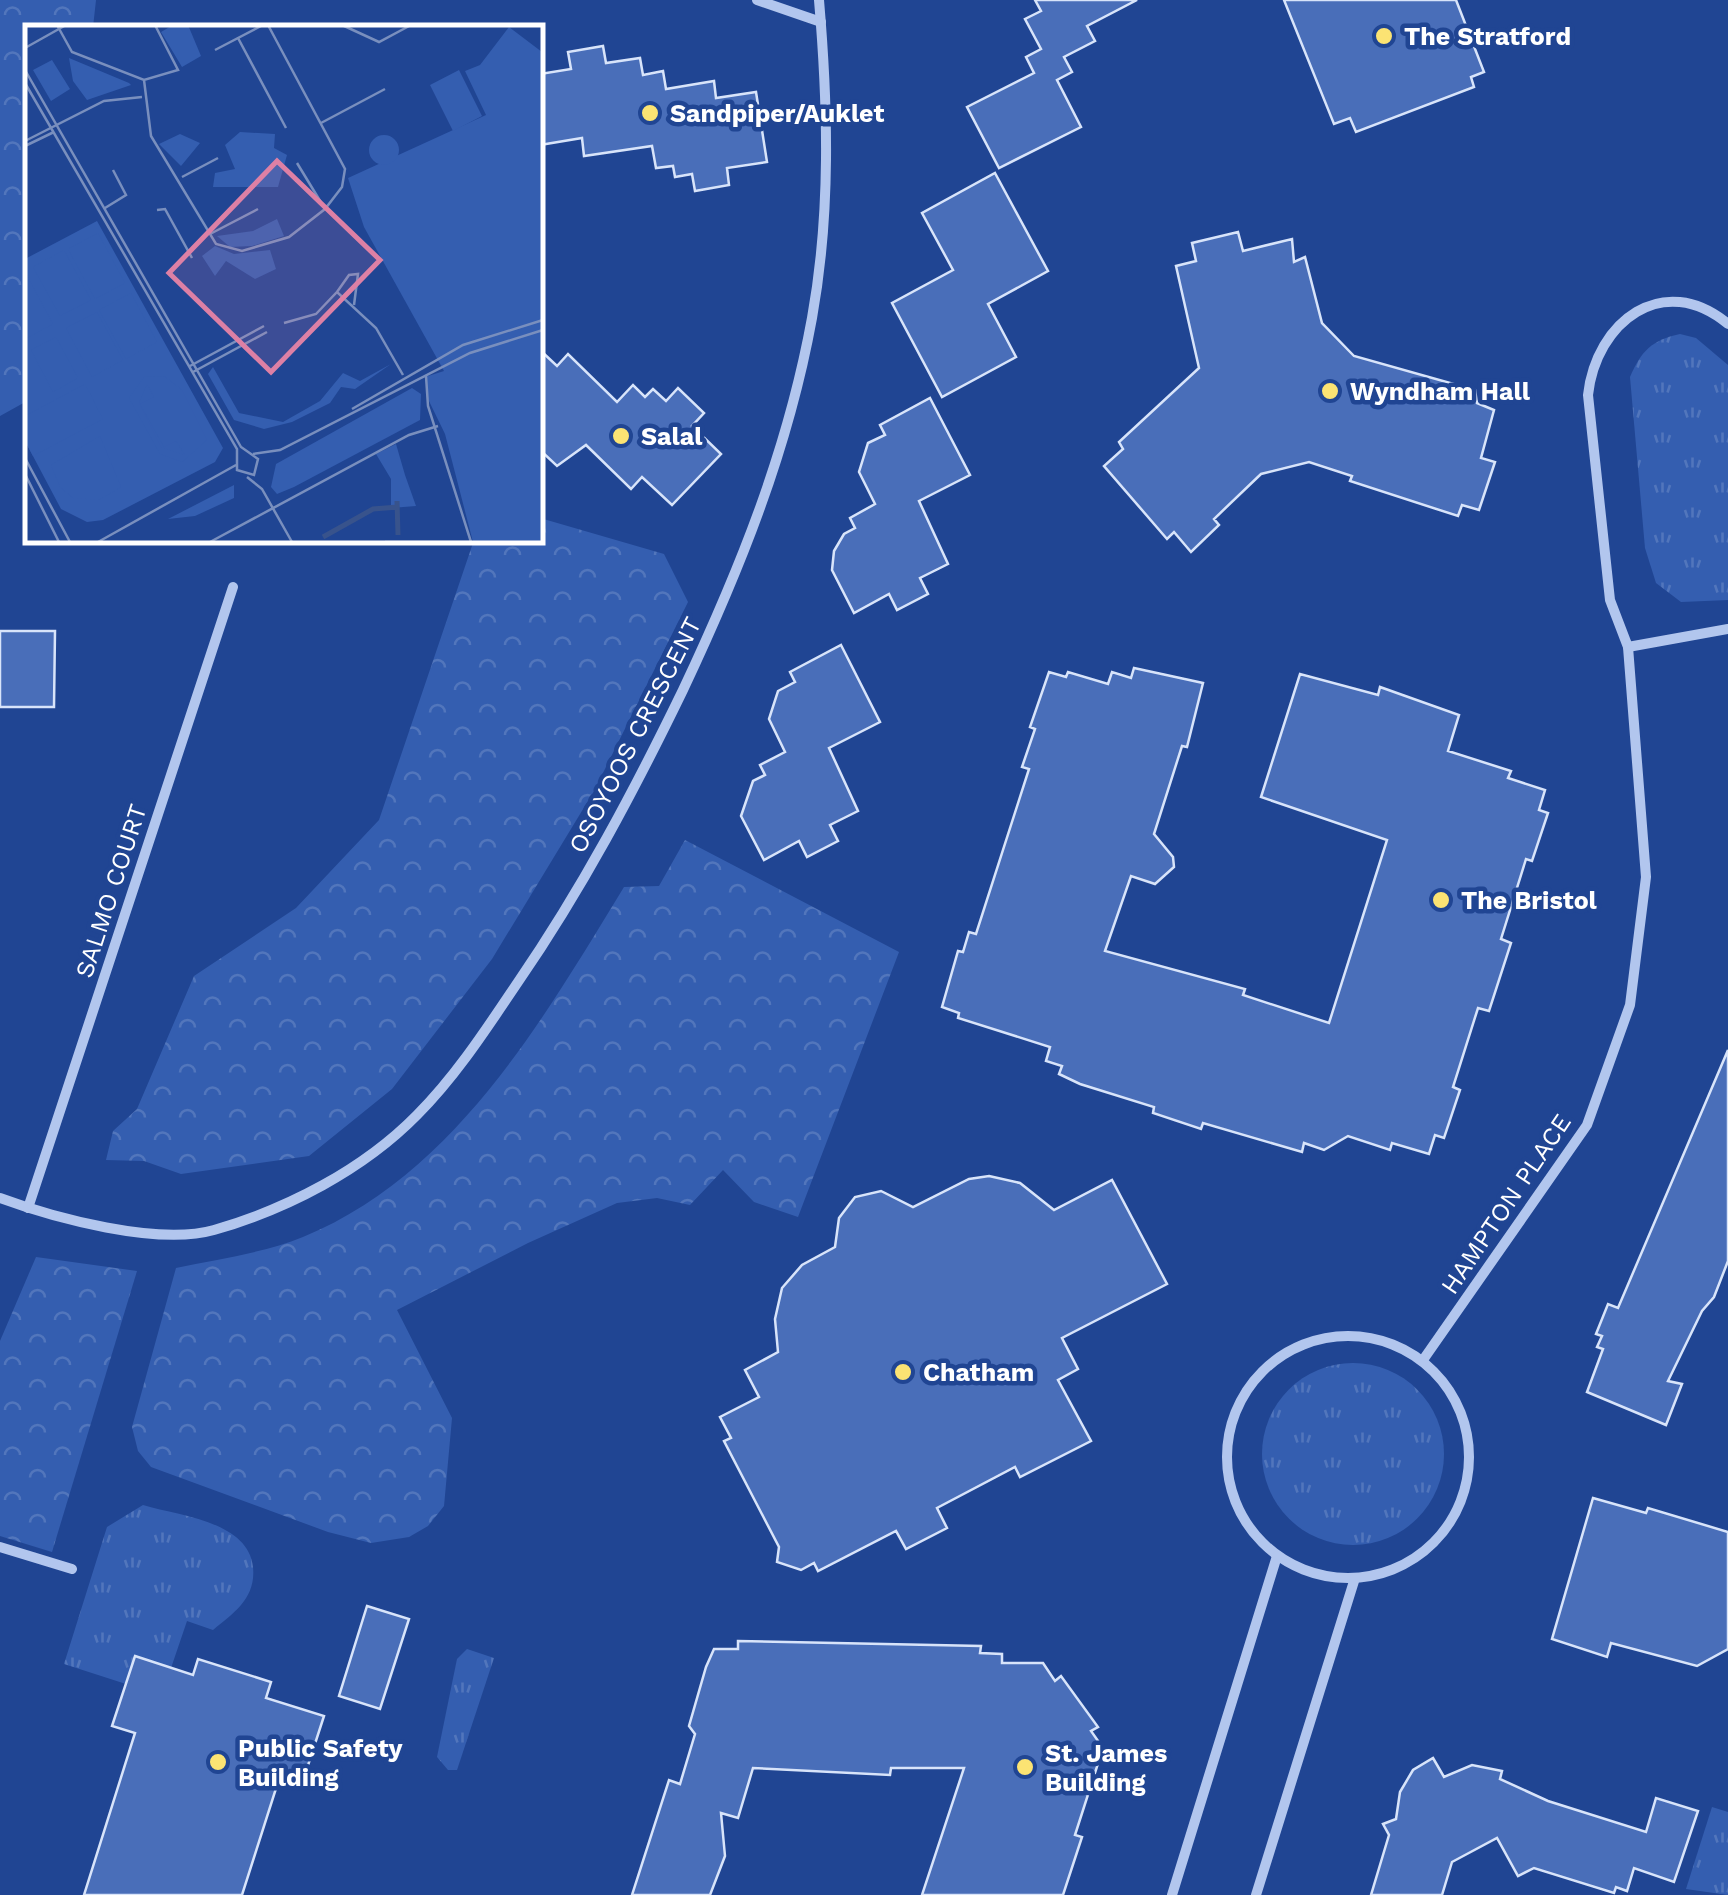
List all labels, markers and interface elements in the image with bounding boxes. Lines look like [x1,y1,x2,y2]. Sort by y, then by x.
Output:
place label: The Stratford [1404,22,1571,51]
inset map [25,25,542,542]
marker: The Stratford [1373,25,1395,47]
place label: Sandpiper/Auklet [670,99,884,128]
marker: Sandpiper/Auklet [639,102,661,124]
place label: Wyndham Hall [1350,377,1531,406]
marker: Wyndham Hall [1319,380,1341,402]
place label: Salal [641,422,703,451]
marker: Salal [610,425,632,447]
street label: OSOYOOS CRESCENT [563,612,707,858]
street label: SALMO COURT [69,801,153,981]
place label: The Bristol [1461,886,1598,915]
marker: The Bristol [1430,889,1452,911]
street label: HAMPTON PLACE [1435,1108,1577,1300]
place label: Chatham [923,1358,1034,1387]
marker: Chatham [892,1361,914,1383]
place label: Public Safety Building [238,1734,404,1792]
place label: St. James Building [1045,1739,1167,1797]
marker: Public Safety Building [207,1751,229,1773]
marker: St. James Building [1014,1756,1036,1778]

